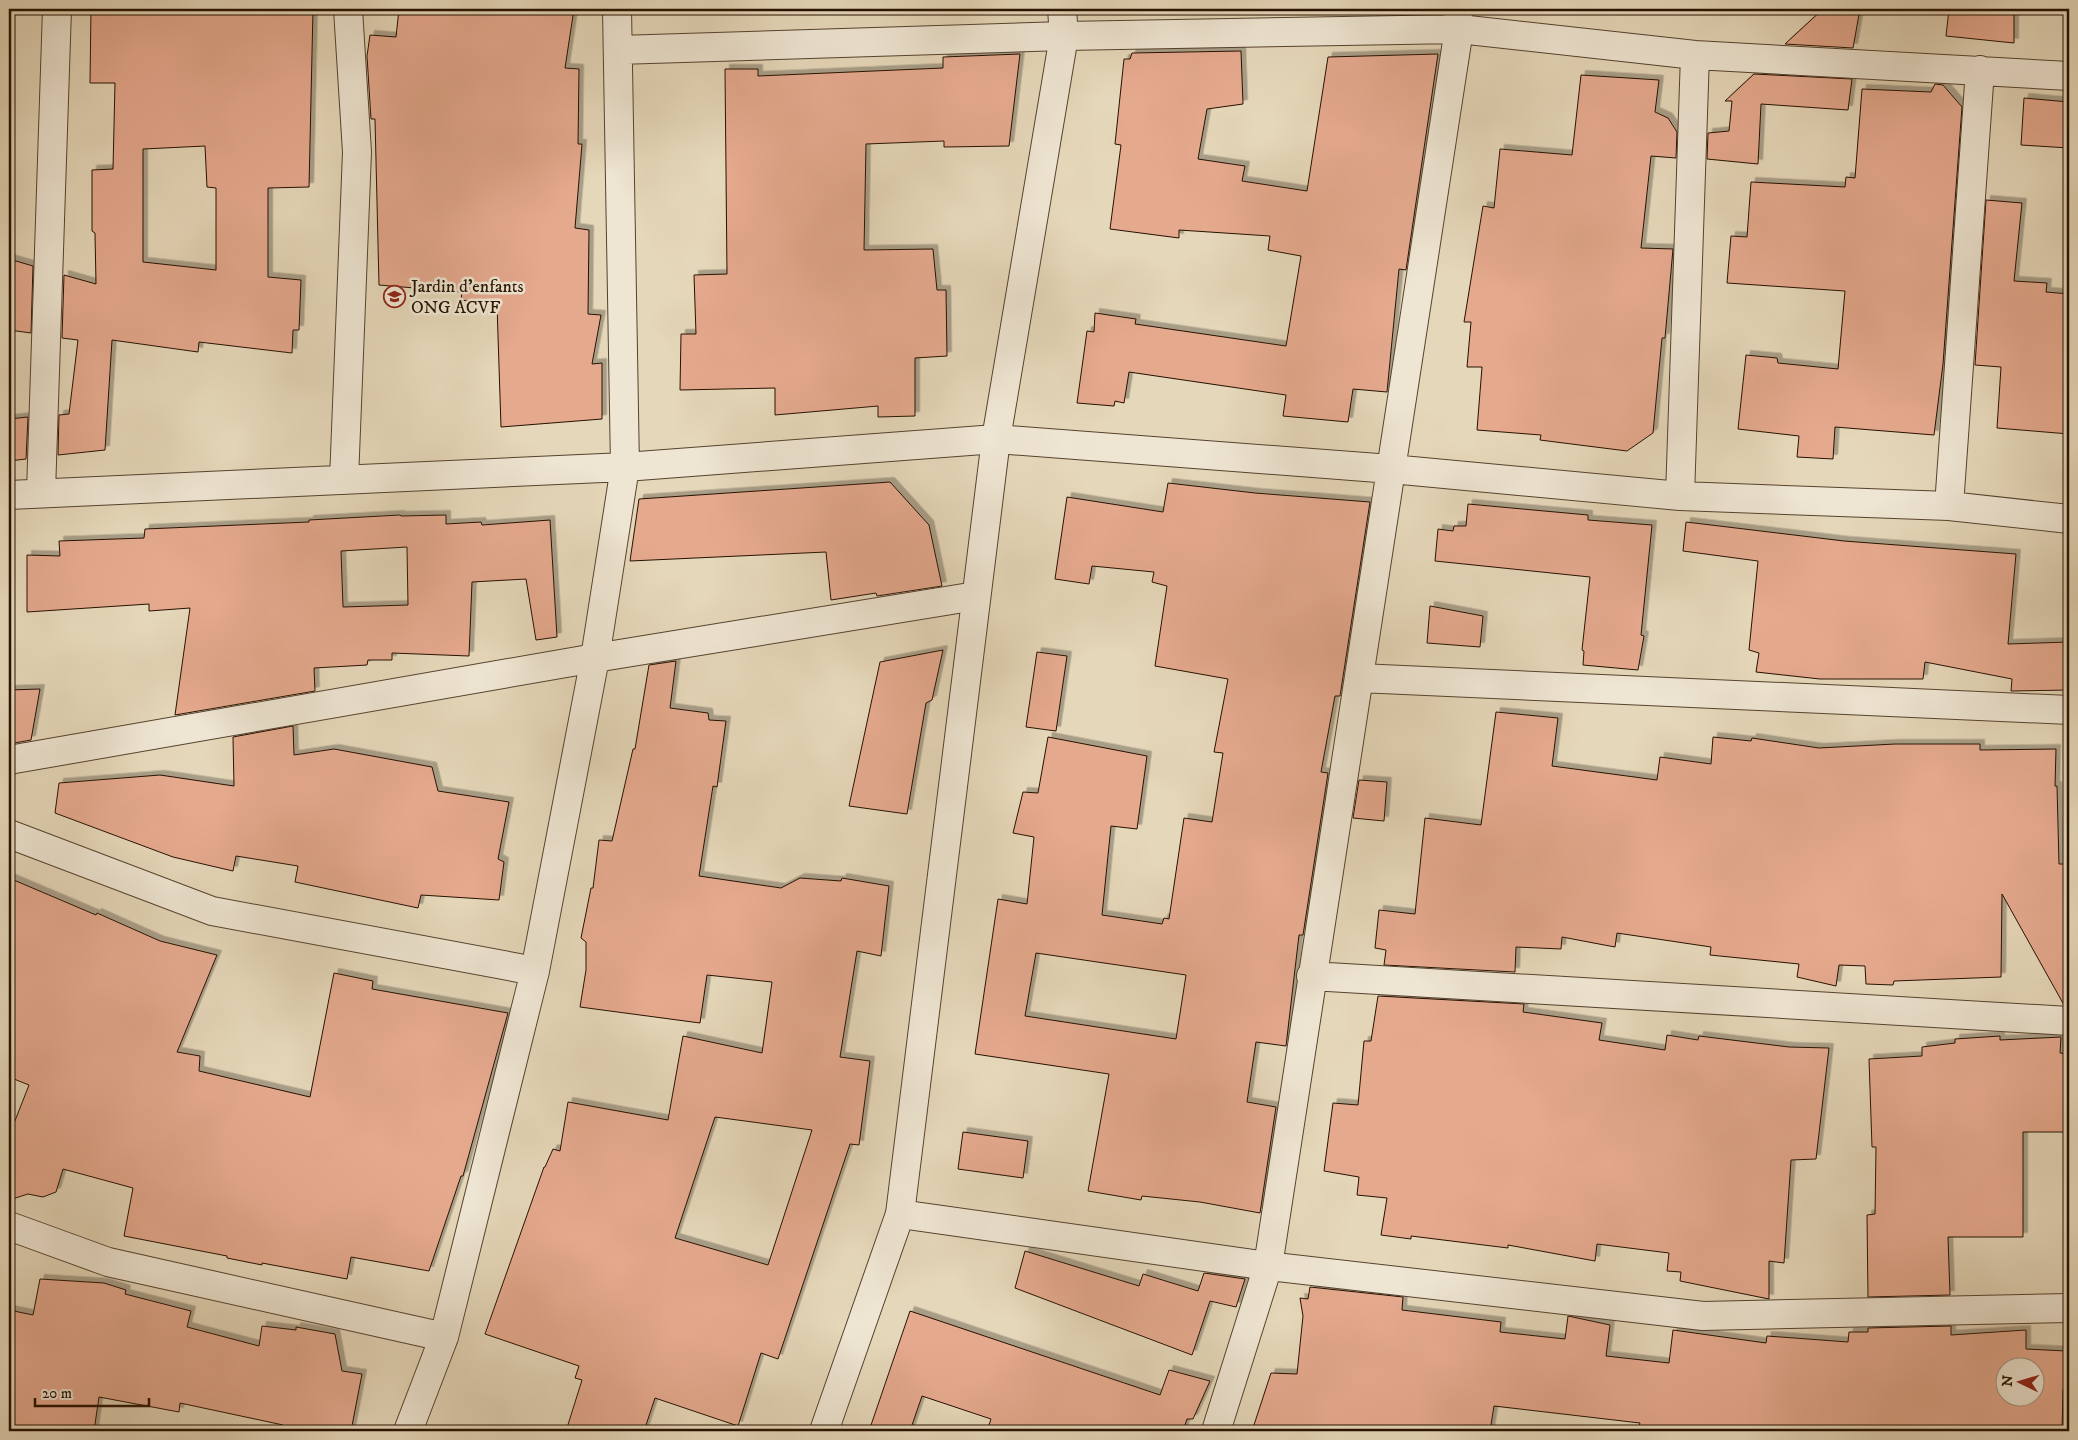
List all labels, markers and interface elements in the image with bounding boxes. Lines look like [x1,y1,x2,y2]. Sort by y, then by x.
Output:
place label: Jardin d'enfants ONG ACVF [409,276,524,319]
school or university icon: Jardin d'enfants ONG ACVF [383,284,407,308]
north arrow [1996,1358,2046,1408]
text: N [1999,1374,2018,1387]
scale bar [35,1375,149,1407]
text: 20 m [42,1384,72,1403]

